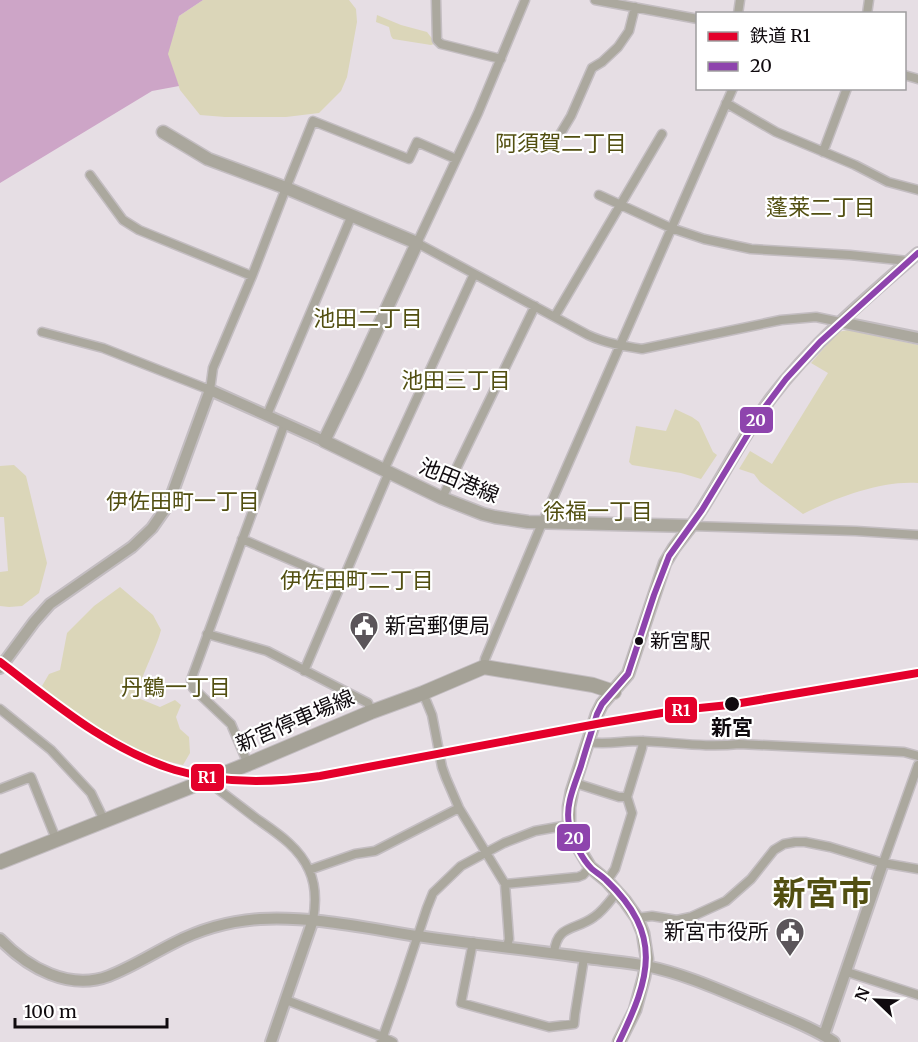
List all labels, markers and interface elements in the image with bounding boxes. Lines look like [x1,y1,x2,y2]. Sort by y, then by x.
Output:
legend [696,12,906,90]
text: 鉄道 R1 [750,24,811,47]
text: 20 [750,54,772,77]
district label: 阿須賀二丁目 [495,129,627,157]
district label: 蓬莱二丁目 [766,193,876,221]
district label: 池田二丁目 [313,304,423,332]
district label: 池田三丁目 [401,366,511,394]
line badge: 20 [739,406,774,434]
text: 20 [746,410,766,430]
street label: 池田港線 [415,452,503,509]
district label: 伊佐田町一丁目 [106,487,260,515]
district label: 徐福一丁目 [543,497,653,525]
district label: 伊佐田町二丁目 [280,566,434,594]
public building icon: 新宮郵便局 [348,610,380,652]
place label: 新宮郵便局 [385,612,490,639]
place label: 新宮駅 [650,628,710,653]
marker: 新宮駅 [633,635,645,647]
district label: 丹鶴一丁目 [121,673,231,701]
street label: 新宮停車場線 [232,683,358,758]
marker: 新宮 [723,695,741,713]
line badge: R1 [664,696,698,724]
text: R1 [672,700,691,720]
place label: 新宮 [711,714,753,741]
line badge: R1 [190,763,225,792]
text: R1 [198,767,217,787]
line badge: 20 [556,823,591,852]
text: 20 [564,828,584,848]
district label: 新宮市 [773,873,872,914]
public building icon: 新宮市役所 [774,916,806,958]
place label: 新宮市役所 [664,918,769,945]
north arrow [846,970,906,1030]
text: N [851,984,874,1004]
scale bar [15,991,166,1029]
text: 100 m [24,1000,77,1023]

